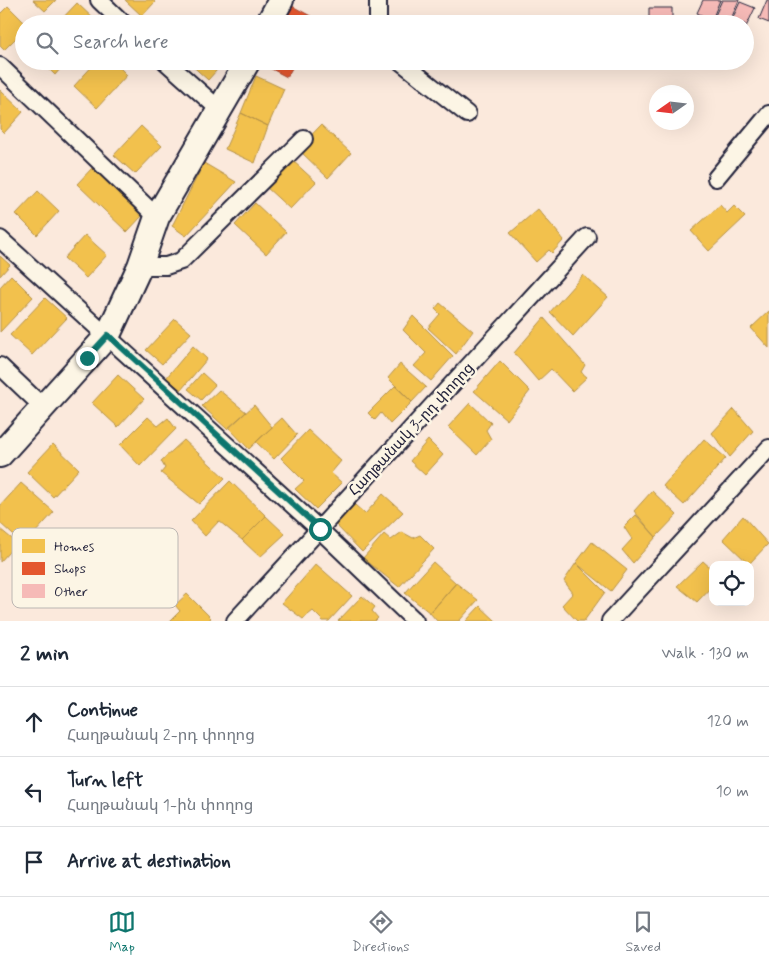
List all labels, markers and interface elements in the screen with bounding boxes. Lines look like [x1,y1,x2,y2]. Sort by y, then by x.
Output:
search box [15,15,754,70]
icon: search [33,29,61,57]
text: Search here [73,30,169,55]
north arrow [649,85,694,130]
route end [76,347,99,370]
street label: Հաղթանակ 3-րդ փողոց [345,359,479,501]
route start [309,518,332,541]
legend [12,528,178,608]
text: Homes [54,538,95,556]
text: Shops [54,560,86,578]
map controls [709,561,754,606]
button: locate [709,561,754,606]
text: Other [54,583,88,601]
text: 2 min [20,640,69,668]
text: Walk · 130 m [662,643,749,664]
text: Continue [67,698,138,723]
icon: ahead [20,708,48,736]
text: 120 m [707,711,749,732]
text: Հաղթանակ 2-րդ փողոց [67,725,255,746]
text: Turn left [67,768,143,793]
icon: left [20,778,48,806]
text: 10 m [716,781,749,802]
text: Հաղթանակ 1-ին փողոց [67,795,253,816]
icon: arrive [20,848,48,876]
text: Arrive at destination [67,849,231,874]
tab: Map [108,908,136,956]
tab: Directions [352,908,410,956]
tab: Saved [626,908,661,956]

